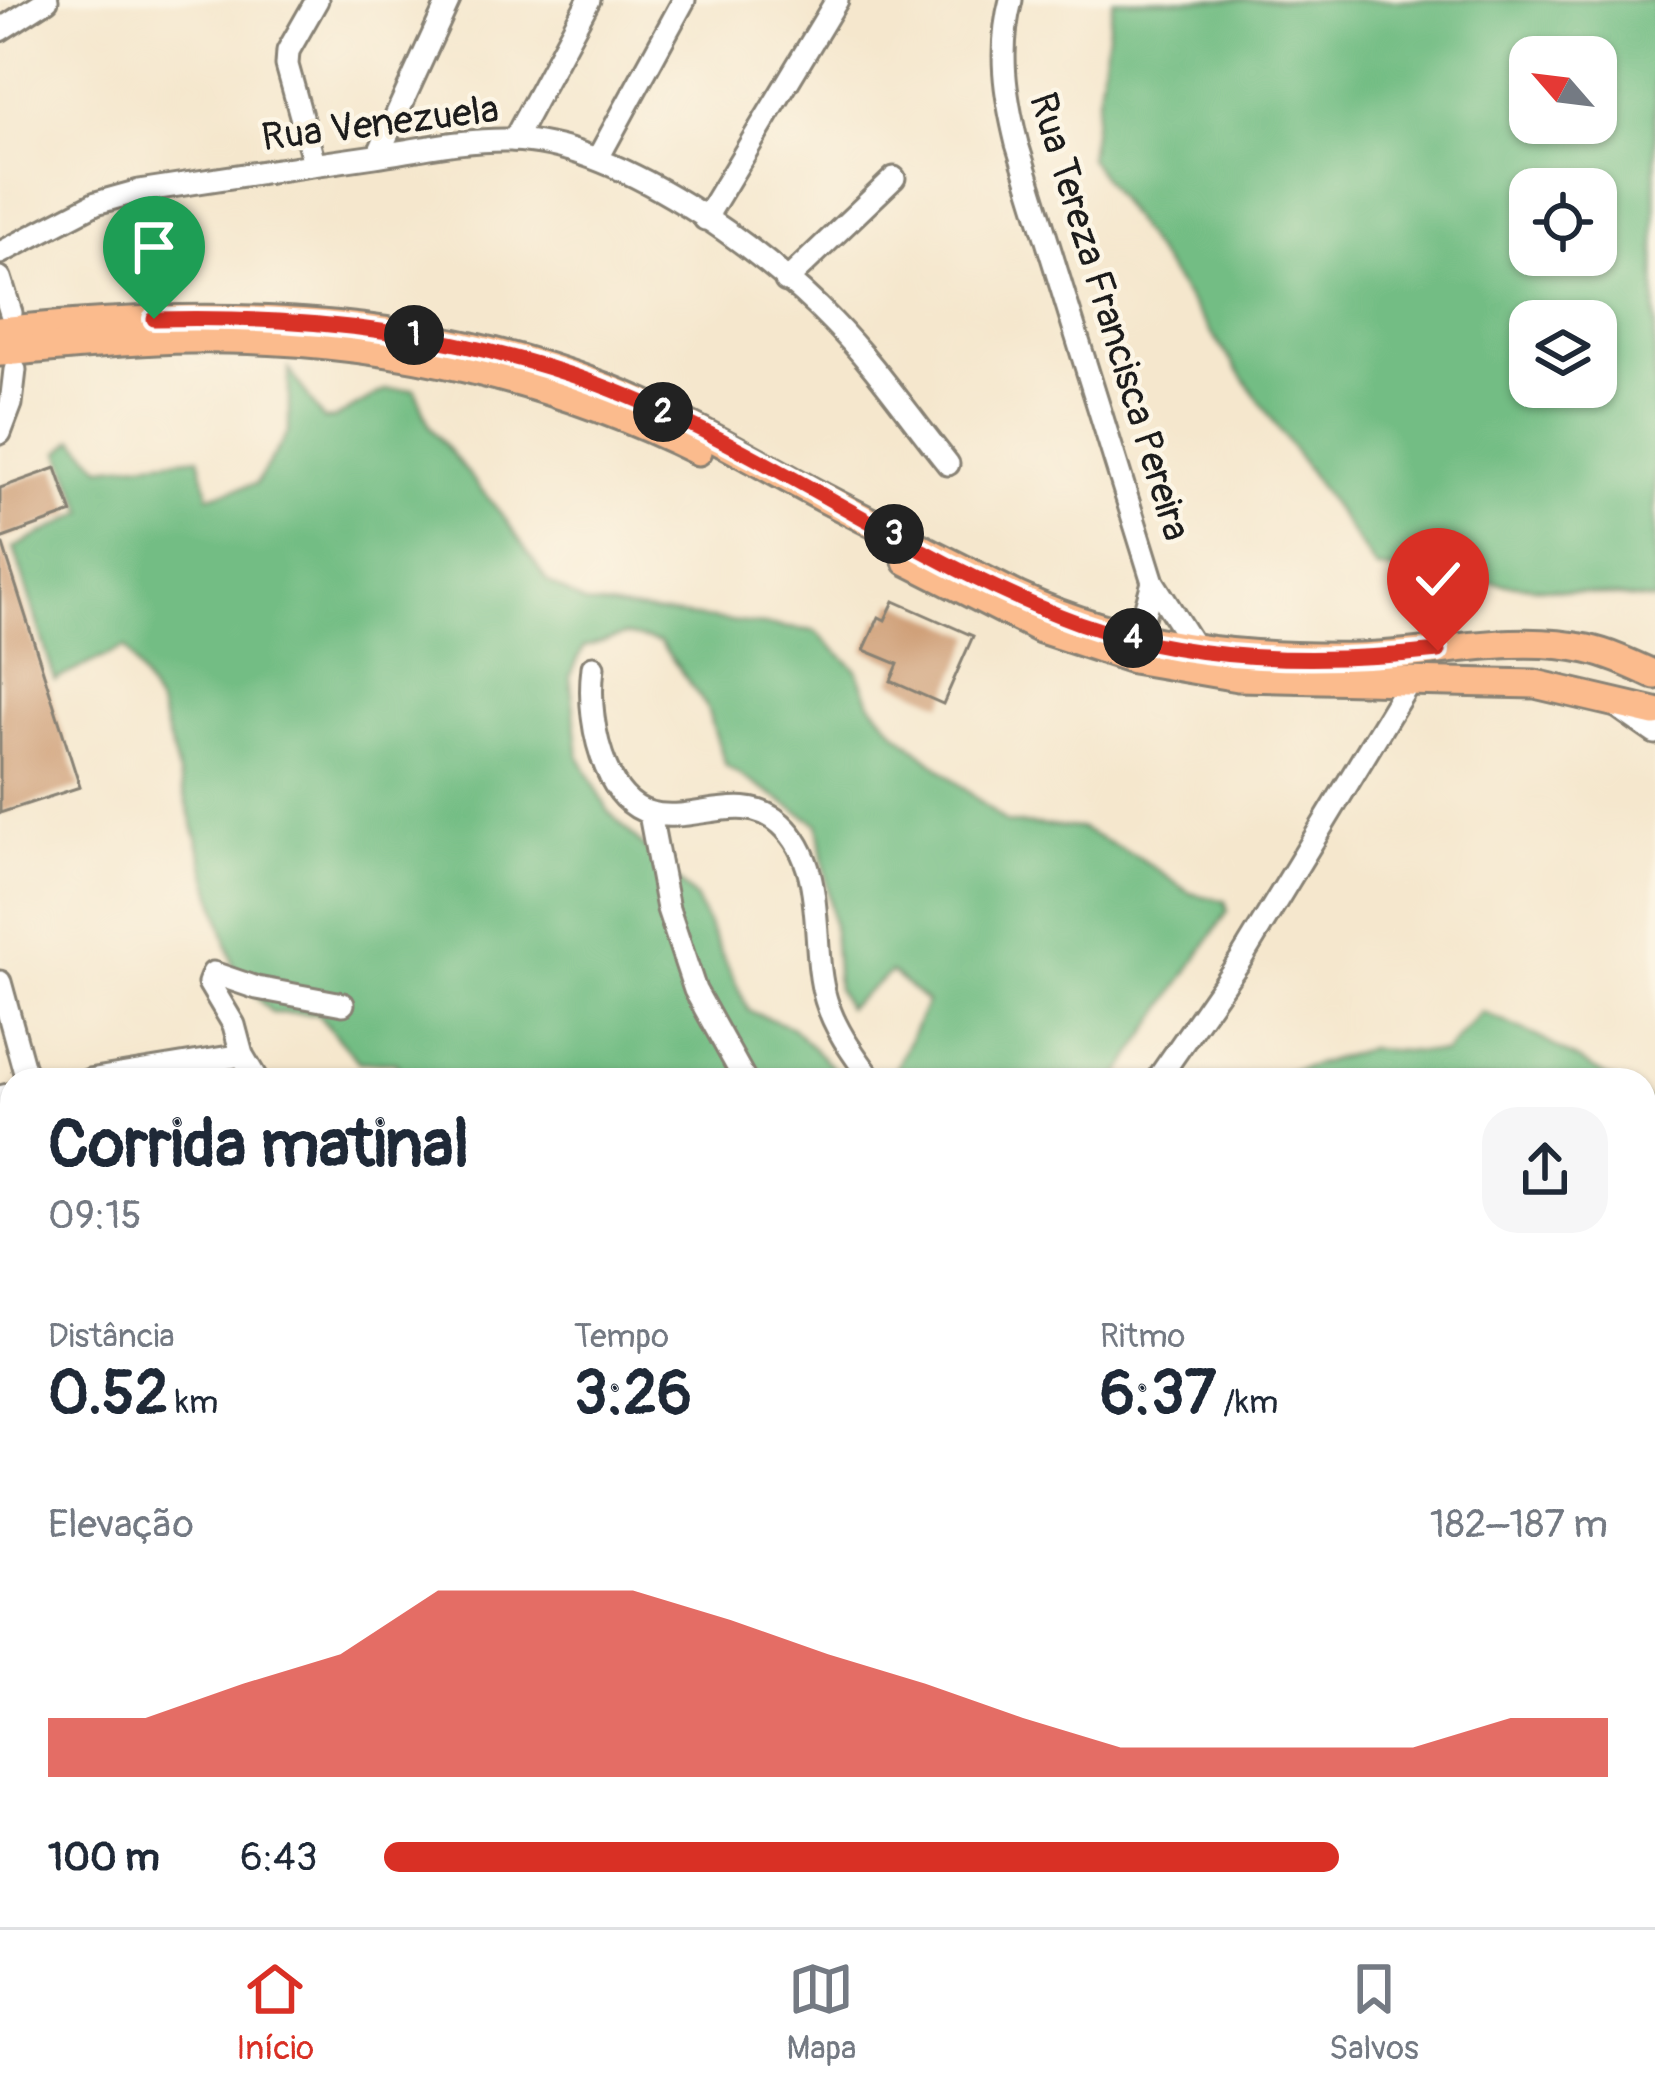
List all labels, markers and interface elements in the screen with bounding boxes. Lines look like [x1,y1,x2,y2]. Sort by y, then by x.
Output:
north arrow [1509,36,1617,144]
map controls [1509,36,1617,408]
street label: Rua Venezuela [259,85,502,162]
street label: Rua Tereza Francisca Pereira [1018,87,1201,546]
button: locate [1509,168,1617,276]
pin [103,196,205,319]
icon: arrive [121,214,187,280]
button: layers [1509,300,1617,408]
pin: 1 [384,305,444,365]
text: 1 [408,314,420,355]
pin: 2 [633,382,693,442]
text: 2 [654,391,672,432]
pin: 3 [864,504,924,564]
text: 3 [885,513,903,554]
pin [1387,528,1489,651]
icon: check [1405,546,1471,612]
pin: 4 [1103,608,1163,668]
text: 4 [1123,617,1143,658]
text: Corrida matinal [48,1104,469,1187]
button: share [1482,1107,1608,1233]
text: 09:15 [48,1191,142,1240]
text: Distância [48,1316,175,1357]
text: Tempo [574,1316,669,1357]
text: Ritmo [1100,1316,1185,1357]
text: 0.52 [48,1357,168,1432]
text: 3:26 [574,1357,692,1432]
text: 6:37 [1100,1357,1216,1432]
text: km [168,1382,218,1423]
text: /km [1216,1382,1278,1423]
text: Elevação [48,1500,194,1549]
text: 182–187 m [1430,1500,1608,1549]
text: 100 m [48,1833,160,1882]
text: 6:43 [240,1833,318,1882]
tab: Início [236,1956,314,2069]
tab: Mapa [786,1956,856,2069]
tab: Salvos [1329,1956,1419,2069]

